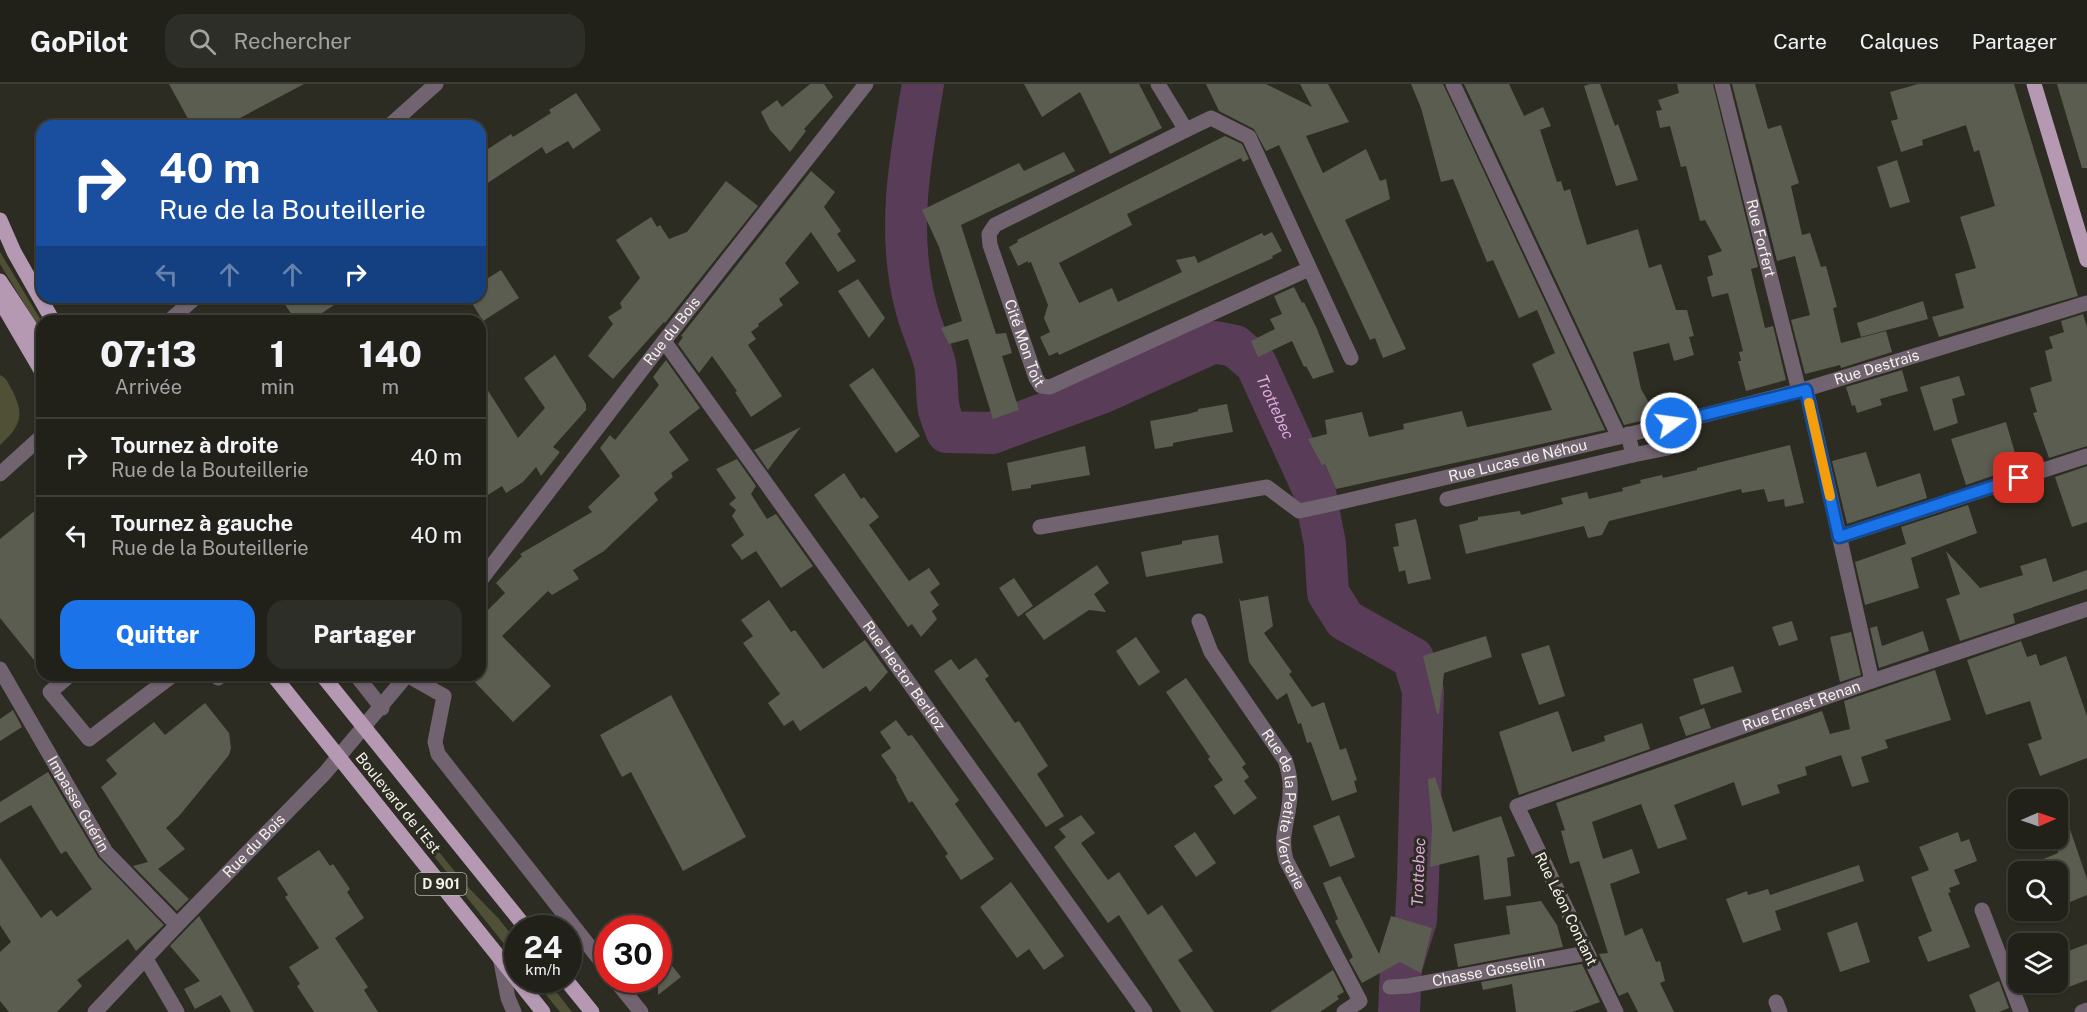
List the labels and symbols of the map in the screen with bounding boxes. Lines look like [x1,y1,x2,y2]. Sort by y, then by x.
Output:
street label: Rue Forfert [1743,197,1779,279]
street label: Rue du Bois [640,293,703,368]
street label: Cité Mon Toit [1001,297,1048,390]
street label: Rue Destrais [1832,346,1921,388]
water label: Trottebec [1252,372,1298,442]
position arrow [1639,391,1703,455]
street label: Rue Lucas de Néhou [1447,436,1589,485]
pin [1993,452,2044,503]
street label: Rue Hector Berlioz [860,618,949,734]
street label: Rue Ernest Renan [1740,677,1862,734]
street label: Rue de la Petite Verrerie [1258,726,1309,892]
street label: Boulevard de l'Est [353,749,444,857]
street label: Impasse Guérin [44,753,113,855]
north arrow [2008,789,2068,849]
street label: Rue du Bois [219,810,288,881]
water label: Trottebec [1408,837,1429,907]
street label: Rue Léon Contant [1532,849,1601,968]
road number: D 901 [416,873,466,895]
speed limit sign: 30 [594,915,672,993]
street label: Chasse Gosselin [1431,952,1546,989]

